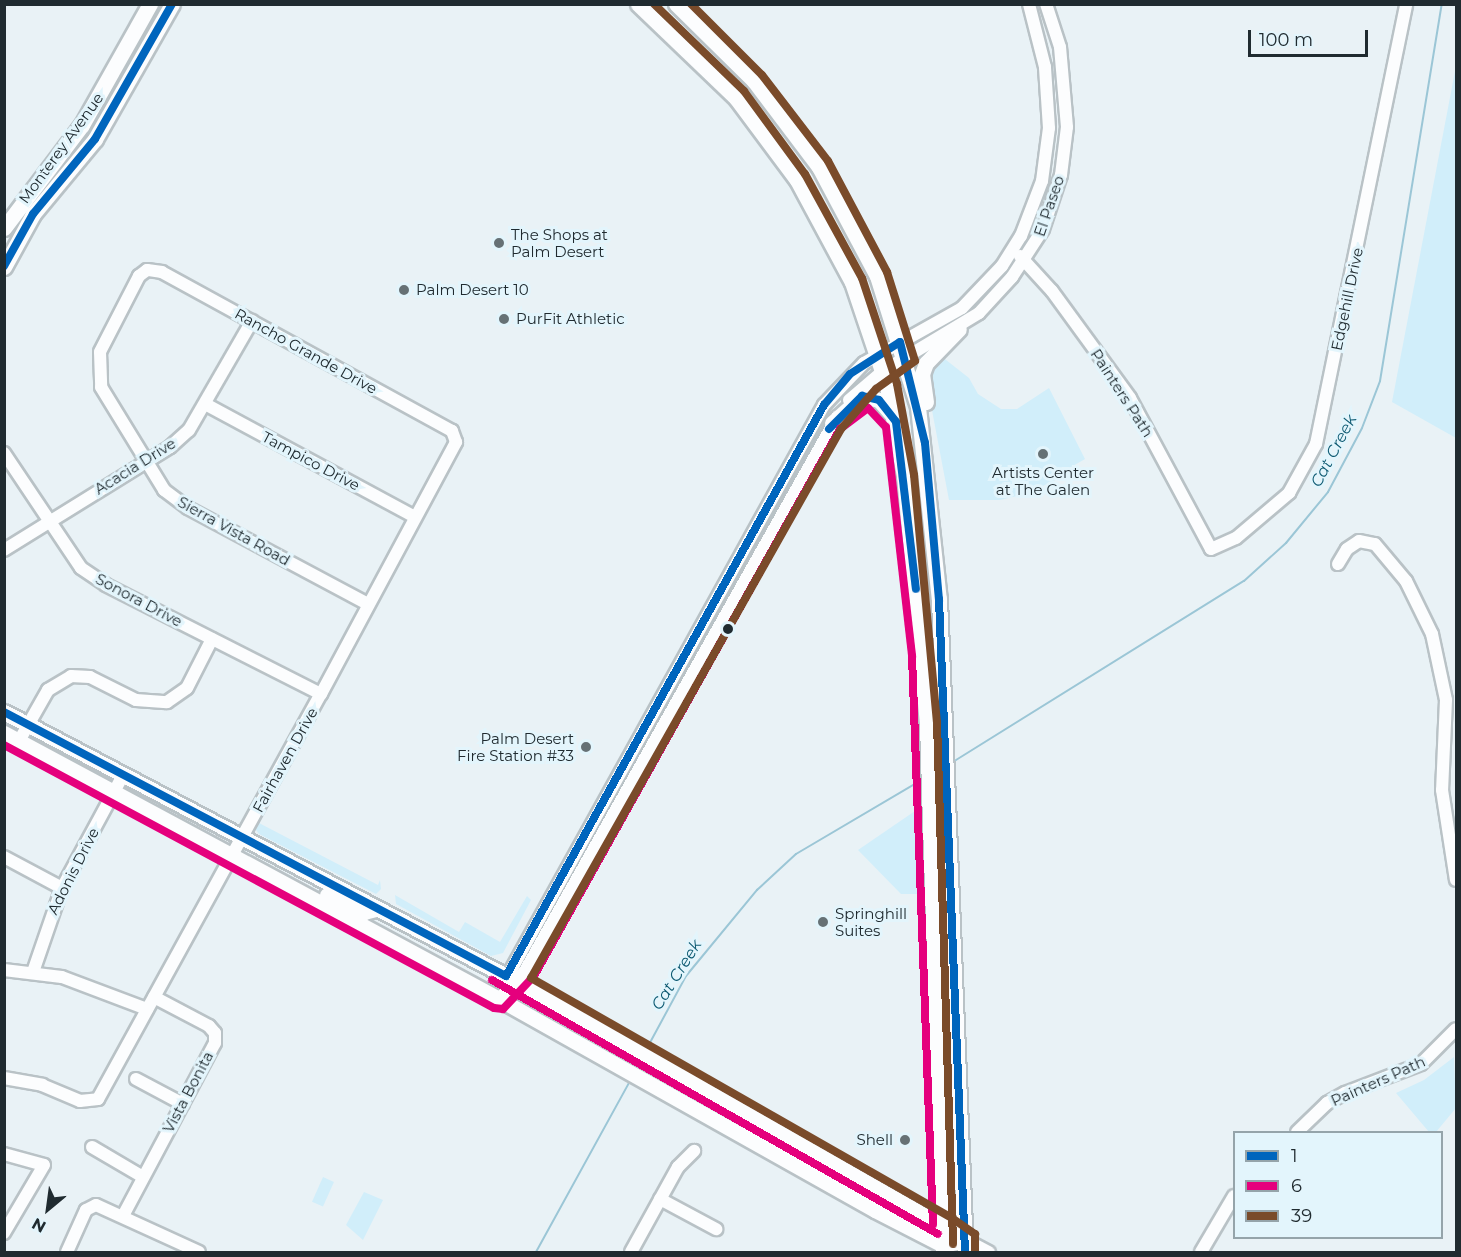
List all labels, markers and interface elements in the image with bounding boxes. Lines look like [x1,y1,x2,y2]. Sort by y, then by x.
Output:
scale bar [1251,18,1371,56]
text: 100 m [1259,29,1313,51]
street label: Monterey Avenue [15,89,107,207]
street label: El Paseo [1030,173,1068,239]
place label: The Shops at Palm Desert [511,225,608,260]
marker: The Shops at Palm Desert [492,236,506,250]
street label: Edgehill Drive [1327,246,1367,352]
place label: Palm Desert 10 [416,281,529,299]
marker: Palm Desert 10 [397,283,411,297]
street label: Rancho Grande Drive [232,304,380,398]
place label: PurFit Athletic [516,310,625,328]
marker: PurFit Athletic [497,312,511,326]
street label: Painters Path [1087,346,1157,440]
water label: Cat Creek [1307,412,1361,490]
street label: Tampico Drive [259,428,363,494]
street label: Acacia Drive [91,434,179,498]
marker: Artists Center at The Galen [1036,447,1050,461]
place label: Artists Center at The Galen [992,463,1094,498]
street label: Sierra Vista Road [175,493,293,569]
street label: Sonora Drive [93,570,185,630]
unlabelled marker [722,623,734,635]
street label: Fairhaven Drive [249,704,321,816]
place label: Palm Desert Fire Station #33 [457,729,574,764]
marker: Palm Desert Fire Station #33 [579,740,593,754]
street label: Adonis Drive [43,825,103,917]
place label: Springhill Suites [835,904,907,939]
marker: Springhill Suites [816,915,830,929]
water label: Cat Creek [648,936,706,1014]
street label: Vista Bonita [159,1048,217,1136]
street label: Painters Path [1328,1052,1428,1110]
place label: Shell [857,1131,893,1149]
legend [1233,1131,1443,1239]
marker: Shell [898,1133,912,1147]
text: 1 [1291,1145,1298,1167]
text: 6 [1291,1175,1302,1197]
north arrow [18,1179,78,1239]
text: 39 [1291,1205,1312,1227]
text: N [29,1214,49,1237]

